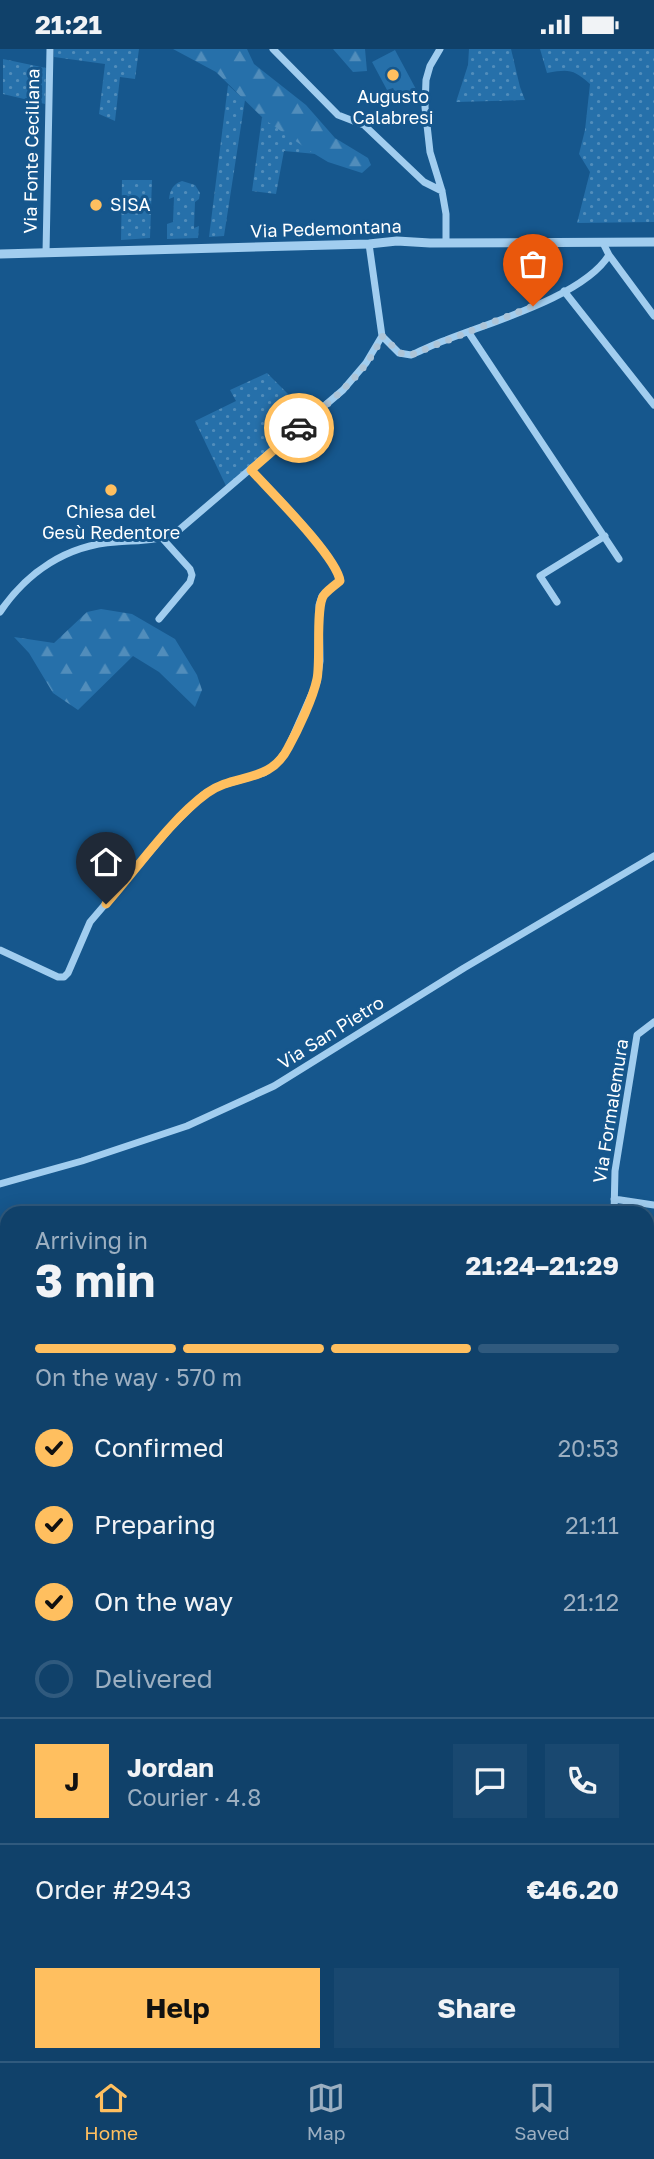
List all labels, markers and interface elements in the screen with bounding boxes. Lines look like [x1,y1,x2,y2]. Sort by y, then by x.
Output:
text: 21:21 [35,9,102,40]
marker: Augusto Calabresi [385,67,401,83]
street label: Via Fonte Ceciliana [19,68,43,234]
place label: Augusto Calabresi [352,85,434,128]
place label: SISA [110,193,151,215]
marker: SISA [88,197,104,213]
street label: Via Pedemontana [250,214,402,242]
pin [503,234,563,306]
icon: bag [514,245,552,283]
courier [264,393,334,463]
icon: car [280,409,318,447]
marker: Chiesa del Gesù Redentore [103,482,119,498]
place label: Chiesa del Gesù Redentore [42,500,180,543]
pin [76,832,136,904]
icon: home [87,843,125,881]
street label: Via San Pietro [273,991,387,1073]
street label: Via Formalemura [588,1037,632,1185]
text: Arriving in [35,1226,148,1254]
text: 21:24–21:29 [466,1250,619,1281]
text: 3 min [35,1252,155,1307]
text: On the way · 570 m [35,1363,242,1391]
icon: check [35,1429,73,1467]
text: Confirmed [94,1432,224,1463]
text: 20:53 [558,1434,619,1462]
icon: check [35,1506,73,1544]
text: Preparing [94,1509,216,1540]
text: 21:11 [565,1511,619,1539]
icon: check [35,1583,73,1621]
text: On the way [94,1586,233,1617]
text: 21:12 [563,1588,619,1616]
text: Delivered [94,1663,213,1694]
button: chat [453,1744,527,1818]
button: phone [545,1744,619,1818]
text: Jordan [127,1752,214,1783]
text: J [65,1766,79,1797]
text: Courier · 4.8 [127,1783,261,1811]
text: Order #2943 [35,1874,191,1905]
text: €46.20 [527,1874,619,1905]
button: Help [35,1968,320,2048]
button: Share [334,1968,619,2048]
tab: Home [84,2079,138,2144]
tab: Map [307,2079,345,2144]
tab: Saved [514,2079,570,2144]

